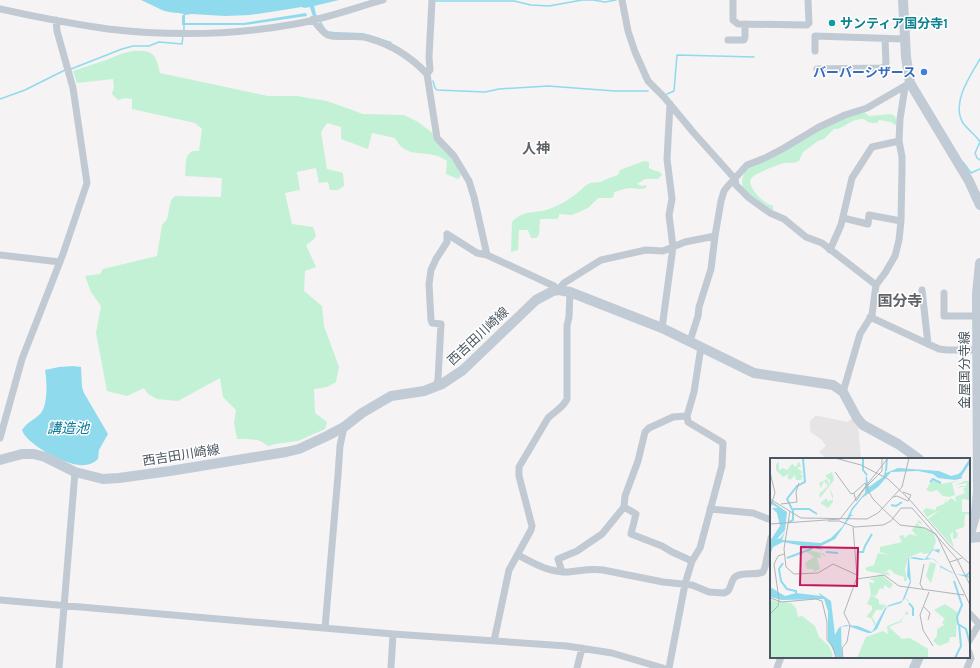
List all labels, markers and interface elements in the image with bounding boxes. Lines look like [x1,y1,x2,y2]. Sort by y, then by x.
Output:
place label: サンティア国分寺1 [840,16,948,31]
marker: サンティア国分寺1 [827,18,837,28]
place label: バーバーシザース [813,65,916,80]
marker: バーバーシザース [919,67,929,77]
district label: 人神 [522,140,550,157]
district label: 国分寺 [877,292,923,310]
street label: 西吉田川崎線 [444,304,512,368]
street label: 金屋国分寺線 [957,331,972,409]
water label: 講造池 [47,420,91,437]
street label: 西吉田川崎線 [141,441,221,469]
inset map [770,458,970,658]

